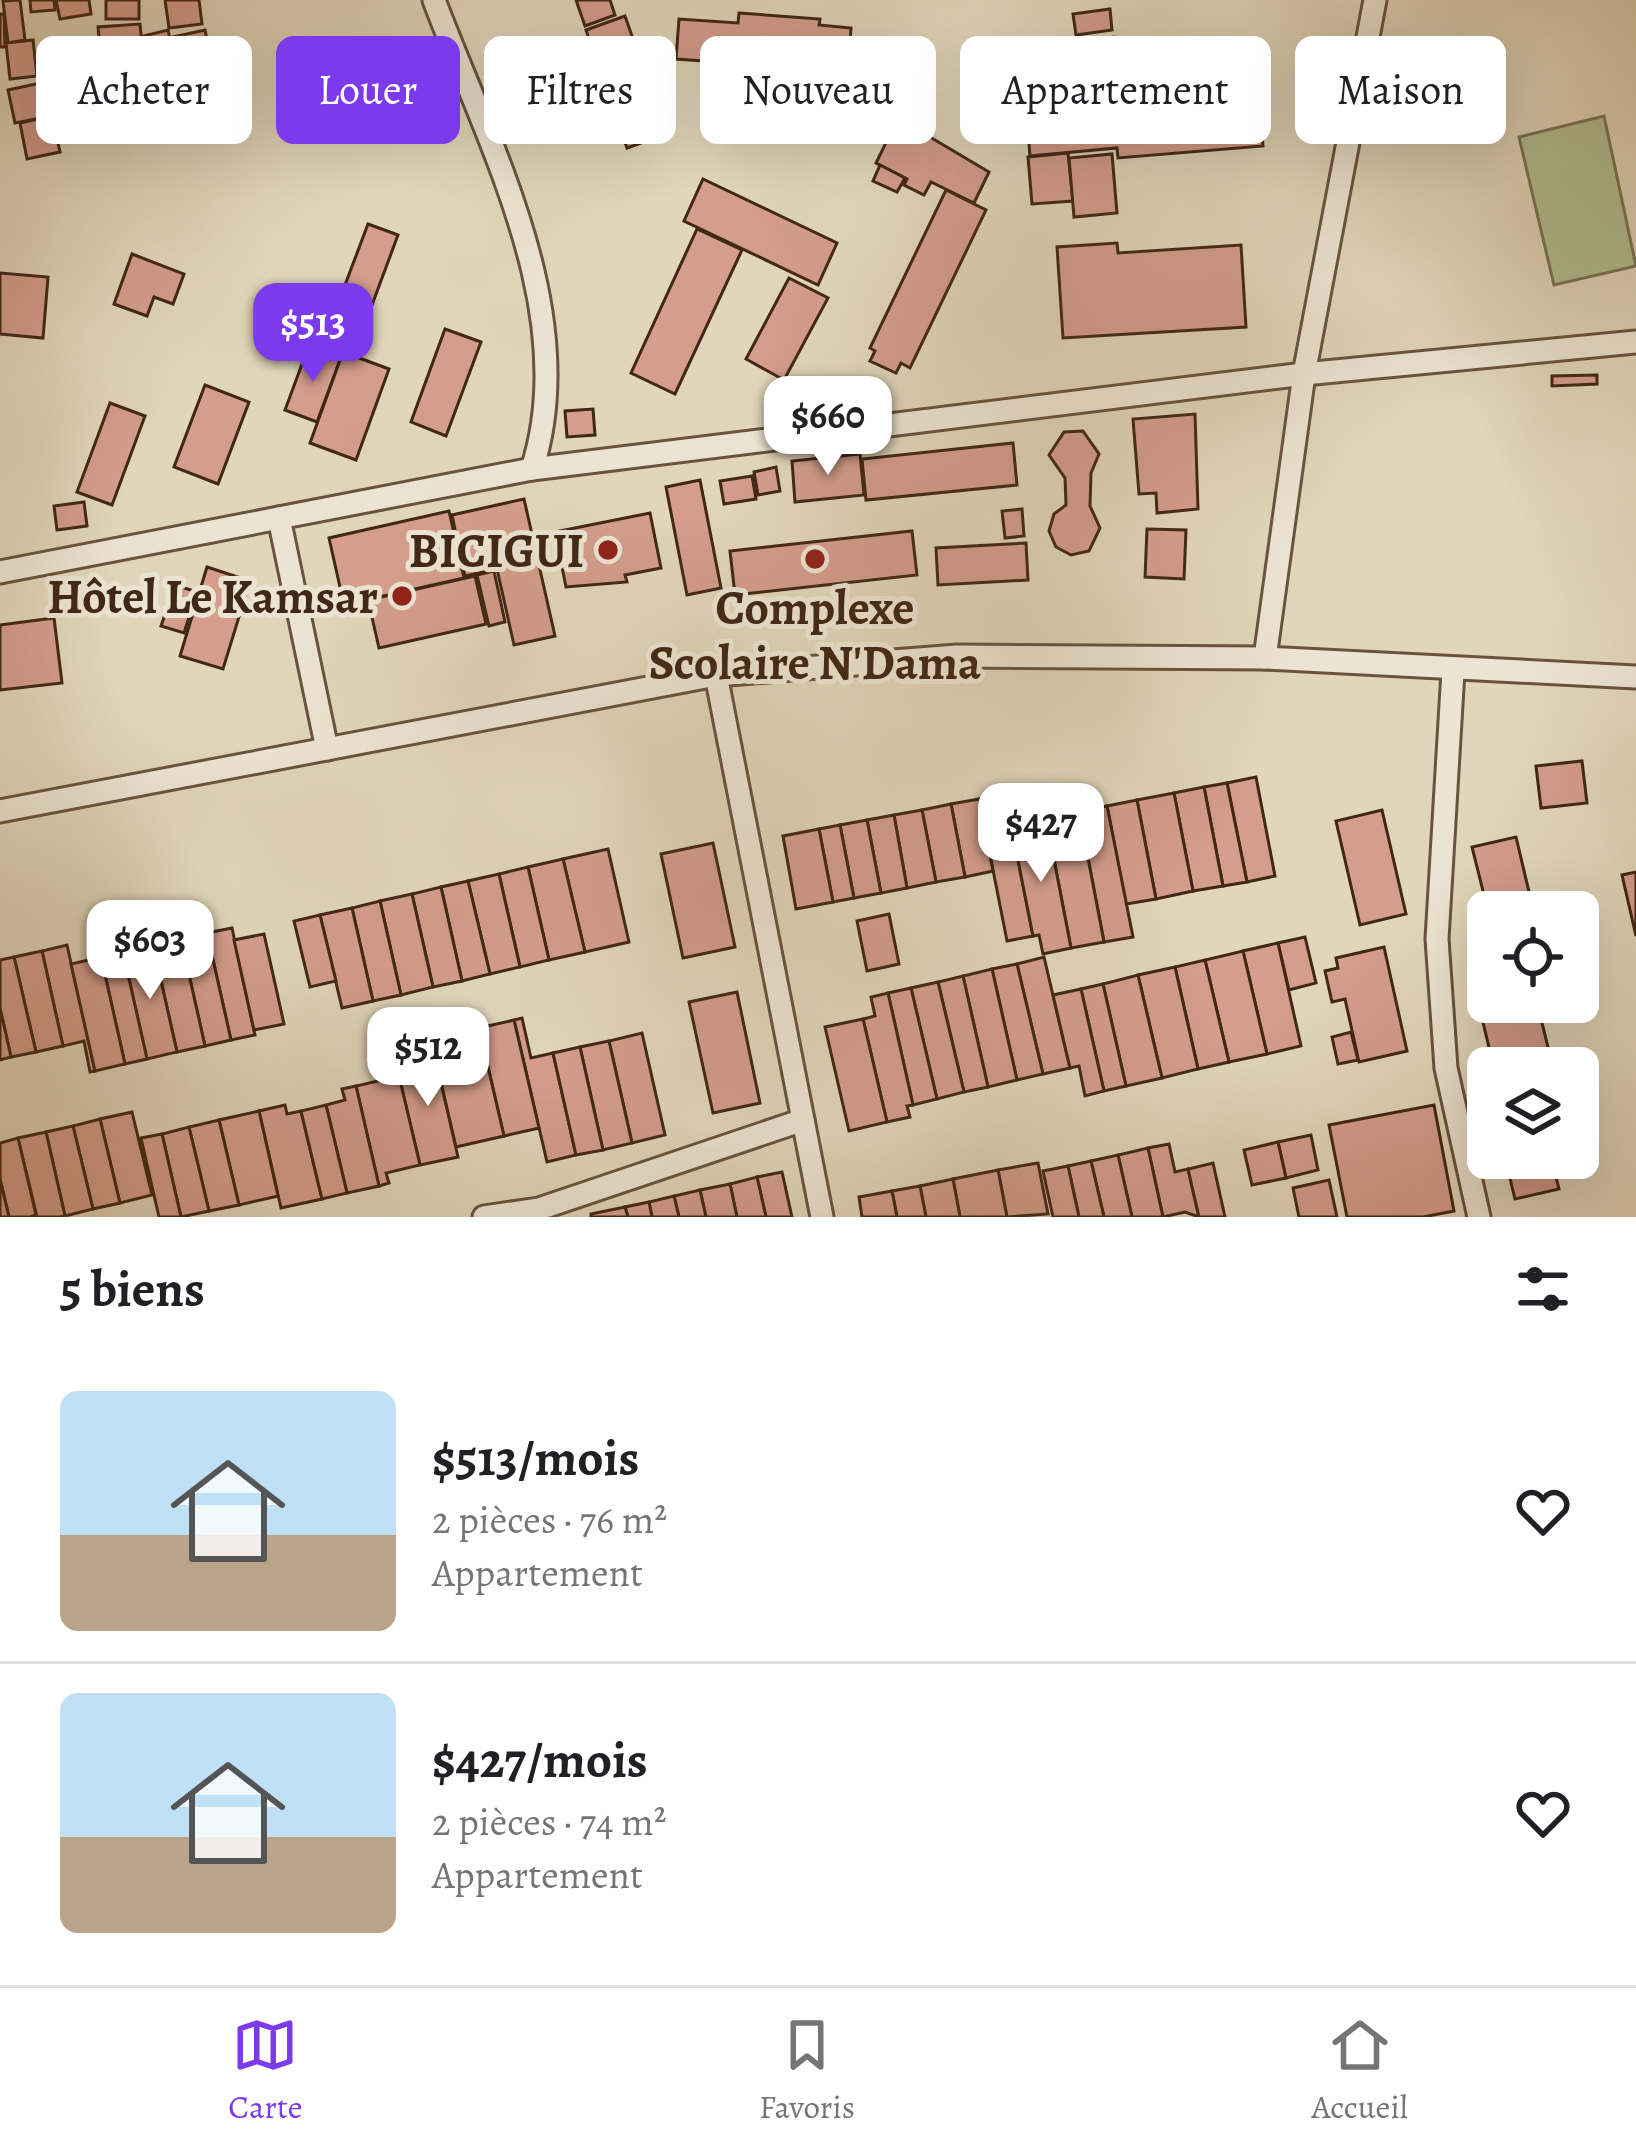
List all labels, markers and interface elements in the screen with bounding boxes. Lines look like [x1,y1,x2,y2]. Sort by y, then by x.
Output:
chip: Acheter [36,36,252,144]
chip: Louer [276,36,460,144]
chip: Filtres [484,36,676,144]
chip: Nouveau [700,36,936,144]
chip: Appartement [960,36,1271,144]
chip: Maison [1295,36,1506,144]
pin: $513 [242,283,384,385]
text: $513 [280,295,346,348]
pin: $660 [757,376,899,478]
text: $660 [791,388,865,441]
place label: BICIGUI [409,518,584,584]
marker: BICIGUI [595,537,621,563]
marker: Complexe Scolaire N'Dama [802,546,828,572]
place label: Hôtel Le Kamsar [47,564,378,630]
place label: Complexe Scolaire N'Dama [649,575,981,696]
marker: Hôtel Le Kamsar [389,583,415,609]
pin: $427 [970,783,1112,885]
text: $427 [1005,795,1077,848]
map controls [1467,891,1599,1179]
button: locate [1467,891,1599,1023]
pin: $603 [79,900,221,1002]
text: $603 [114,912,186,965]
pin: $512 [357,1007,499,1109]
text: $512 [394,1019,462,1072]
button: layers [1467,1047,1599,1179]
text: 5 biens [60,1254,205,1324]
icon: filters [1510,1256,1576,1322]
text: $513/mois [432,1423,639,1493]
icon: home [156,1439,300,1583]
icon: heart [1510,1478,1576,1544]
text: 2 pièces · 76 m² [432,1493,667,1546]
text: Appartement [432,1546,643,1599]
text: $427/mois [432,1725,648,1795]
icon: home [156,1741,300,1885]
icon: heart [1510,1780,1576,1846]
text: 2 pièces · 74 m² [432,1795,667,1848]
text: Appartement [432,1848,643,1901]
tab: Carte [228,2012,303,2129]
tab: Favoris [759,2012,855,2129]
tab: Accueil [1311,2012,1408,2129]

